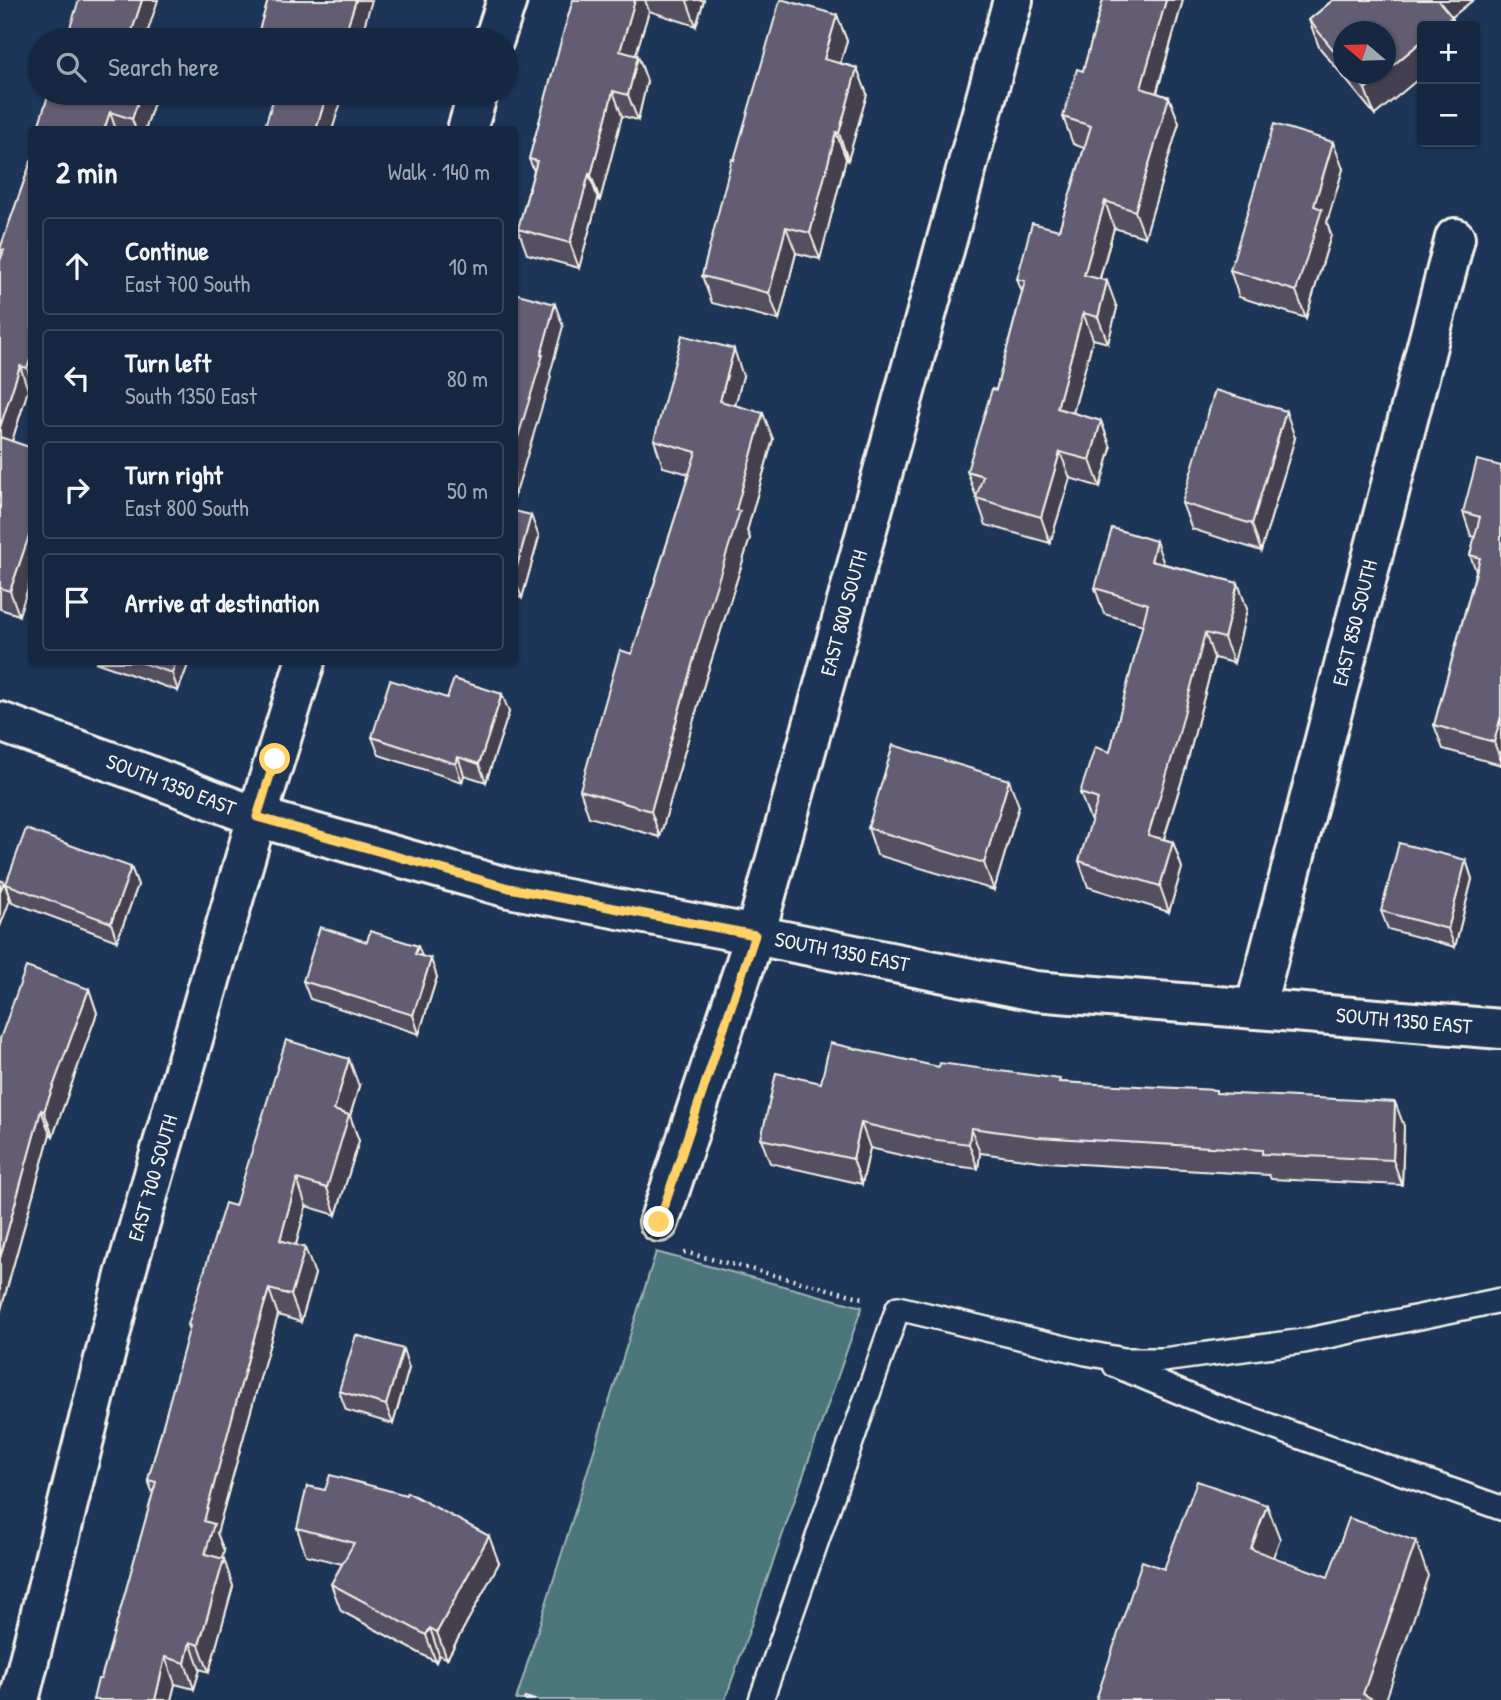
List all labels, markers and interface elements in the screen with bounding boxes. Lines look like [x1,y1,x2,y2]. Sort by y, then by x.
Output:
north arrow [1333,21,1396,84]
map controls [1417,21,1480,147]
button: + [1417,21,1480,84]
search box [28,28,518,105]
icon: search [52,48,90,86]
text: Search here [108,49,219,84]
button: − [1417,84,1480,147]
text: 2 min [56,152,118,192]
text: Walk · 140 m [388,156,490,187]
text: Continue [125,233,209,268]
icon: ahead [58,247,96,285]
text: 10 m [448,251,488,282]
text: East 700 South [125,268,250,299]
text: Turn left [125,345,211,380]
icon: left [58,359,96,397]
text: 80 m [447,363,488,394]
text: South 1350 East [125,380,257,411]
text: Turn right [125,457,223,492]
icon: right [58,471,96,509]
text: 50 m [447,475,488,506]
text: East 800 South [125,492,249,523]
street label: EAST 800 SOUTH [813,547,874,679]
street label: EAST 850 SOUTH [1325,557,1384,689]
icon: arrive [58,583,96,621]
text: Arrive at destination [125,585,320,620]
route start [259,743,290,774]
street label: SOUTH 1350 EAST [102,747,241,823]
street label: SOUTH 1350 EAST [772,924,913,979]
street label: SOUTH 1350 EAST [1335,1000,1474,1041]
street label: EAST 700 SOUTH [121,1111,184,1245]
route end [643,1206,674,1237]

